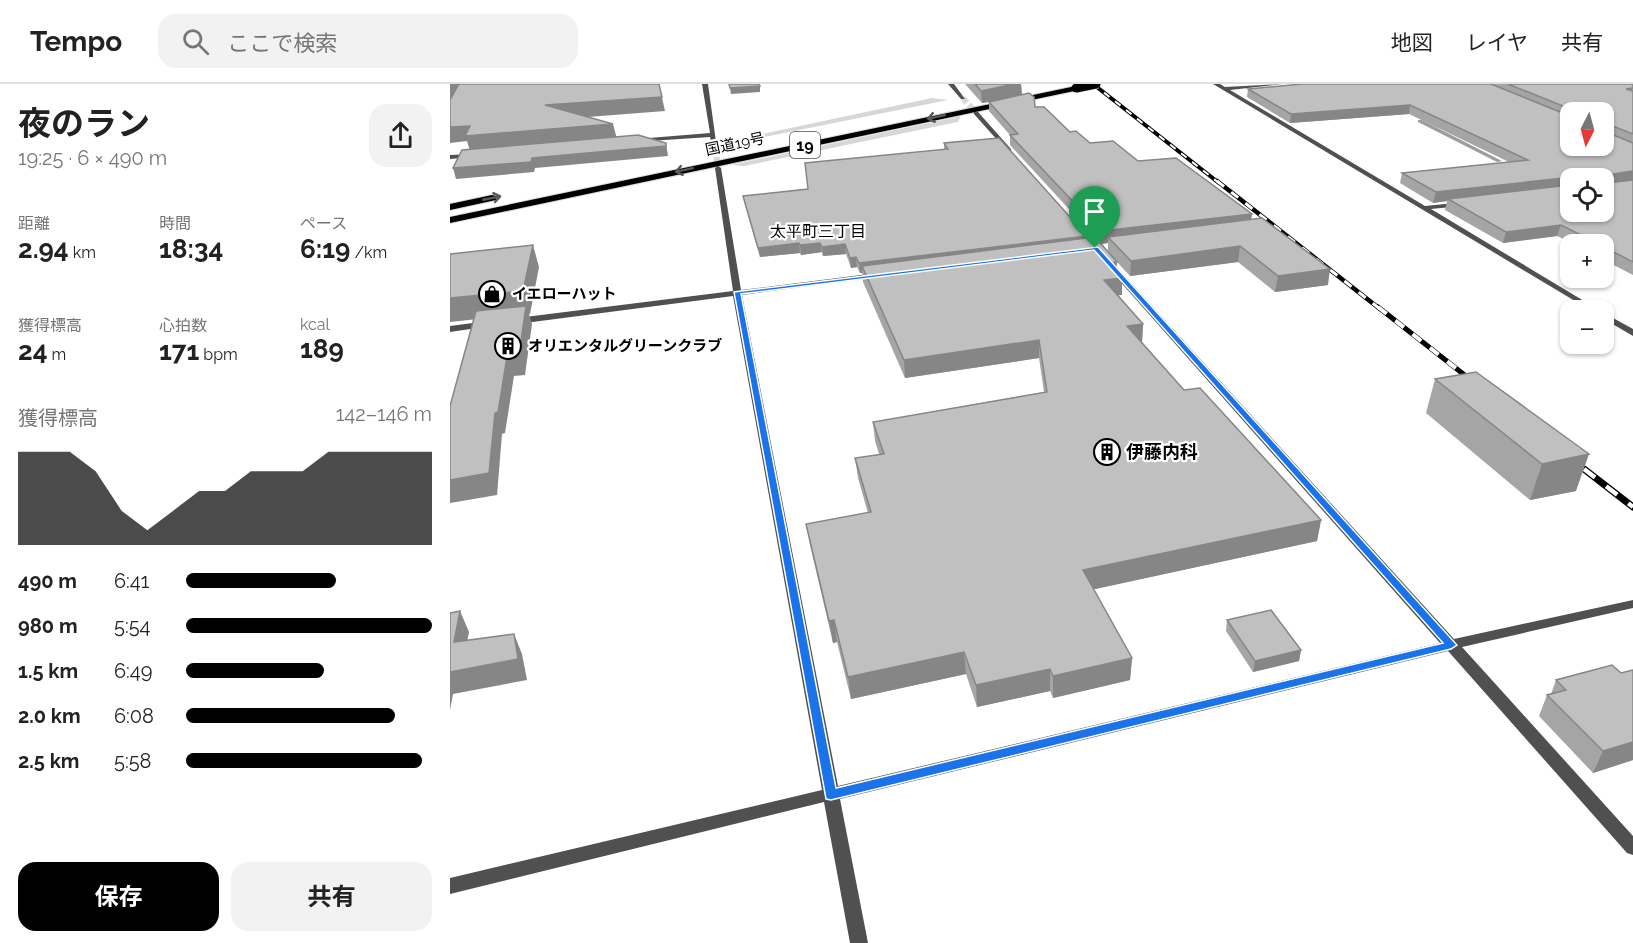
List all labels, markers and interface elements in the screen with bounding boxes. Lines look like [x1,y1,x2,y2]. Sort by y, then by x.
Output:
search box [158,14,578,68]
text: Tempo [30,25,122,58]
icon: search [179,25,212,58]
text: ここで検索 [227,30,337,56]
text: 地図 [1391,30,1433,55]
text: レイヤ [1466,30,1528,55]
text: 共有 [1561,30,1603,55]
north arrow [1560,102,1614,156]
map controls [1560,102,1614,354]
text: 夜のラン [18,104,150,143]
button: share [369,104,432,167]
one-way arrow [927,112,947,123]
street label: 国道19号 [704,129,766,159]
road number: 19 [790,132,820,158]
text: 19:25 · 6 × 490 m [18,146,167,170]
one-way arrow [674,165,694,176]
button: locate [1560,168,1614,222]
pin [1069,186,1120,248]
one-way arrow [482,192,502,203]
icon: arrive [1078,195,1111,228]
text: 距離 [18,214,50,233]
text: 時間 [159,214,191,233]
text: ペース [300,214,347,233]
district label: 太平町三丁目 [770,222,866,241]
text: 2.94 [18,234,69,264]
text: 18:34 [159,234,223,264]
text: 6:19 [300,234,350,264]
button: + [1560,234,1614,288]
text: km [69,243,96,262]
text: /km [350,243,387,262]
shop icon: イエローハット [477,279,507,309]
place label: イエローハット [512,285,617,303]
button: − [1560,300,1614,354]
text: kcal [300,315,330,334]
text: 獲得標高 [18,316,82,335]
text: 心拍数 [159,316,207,335]
building icon: オリエンタルグリーンクラブ [493,331,523,361]
text: 189 [300,334,344,364]
text: 24 [18,336,48,366]
text: 171 [159,336,199,366]
place label: オリエンタルグリーンクラブ [528,337,722,355]
text: m [48,345,66,364]
text: bpm [199,345,238,364]
text: 142–146 m [336,402,432,426]
text: 獲得標高 [18,406,98,430]
building icon: 伊藤内科 [1092,437,1122,467]
place label: 伊藤内科 [1126,441,1198,462]
text: 490 m [18,569,77,593]
text: 6:41 [114,569,149,593]
text: 980 m [18,614,78,638]
text: 5:54 [114,614,150,638]
text: 1.5 km [18,659,78,683]
text: 6:49 [114,659,152,683]
text: 2.0 km [18,704,81,728]
text: 6:08 [114,704,154,728]
text: 2.5 km [18,749,79,773]
text: 5:58 [114,749,151,773]
button: 保存 [18,862,219,931]
button: 共有 [231,862,432,931]

